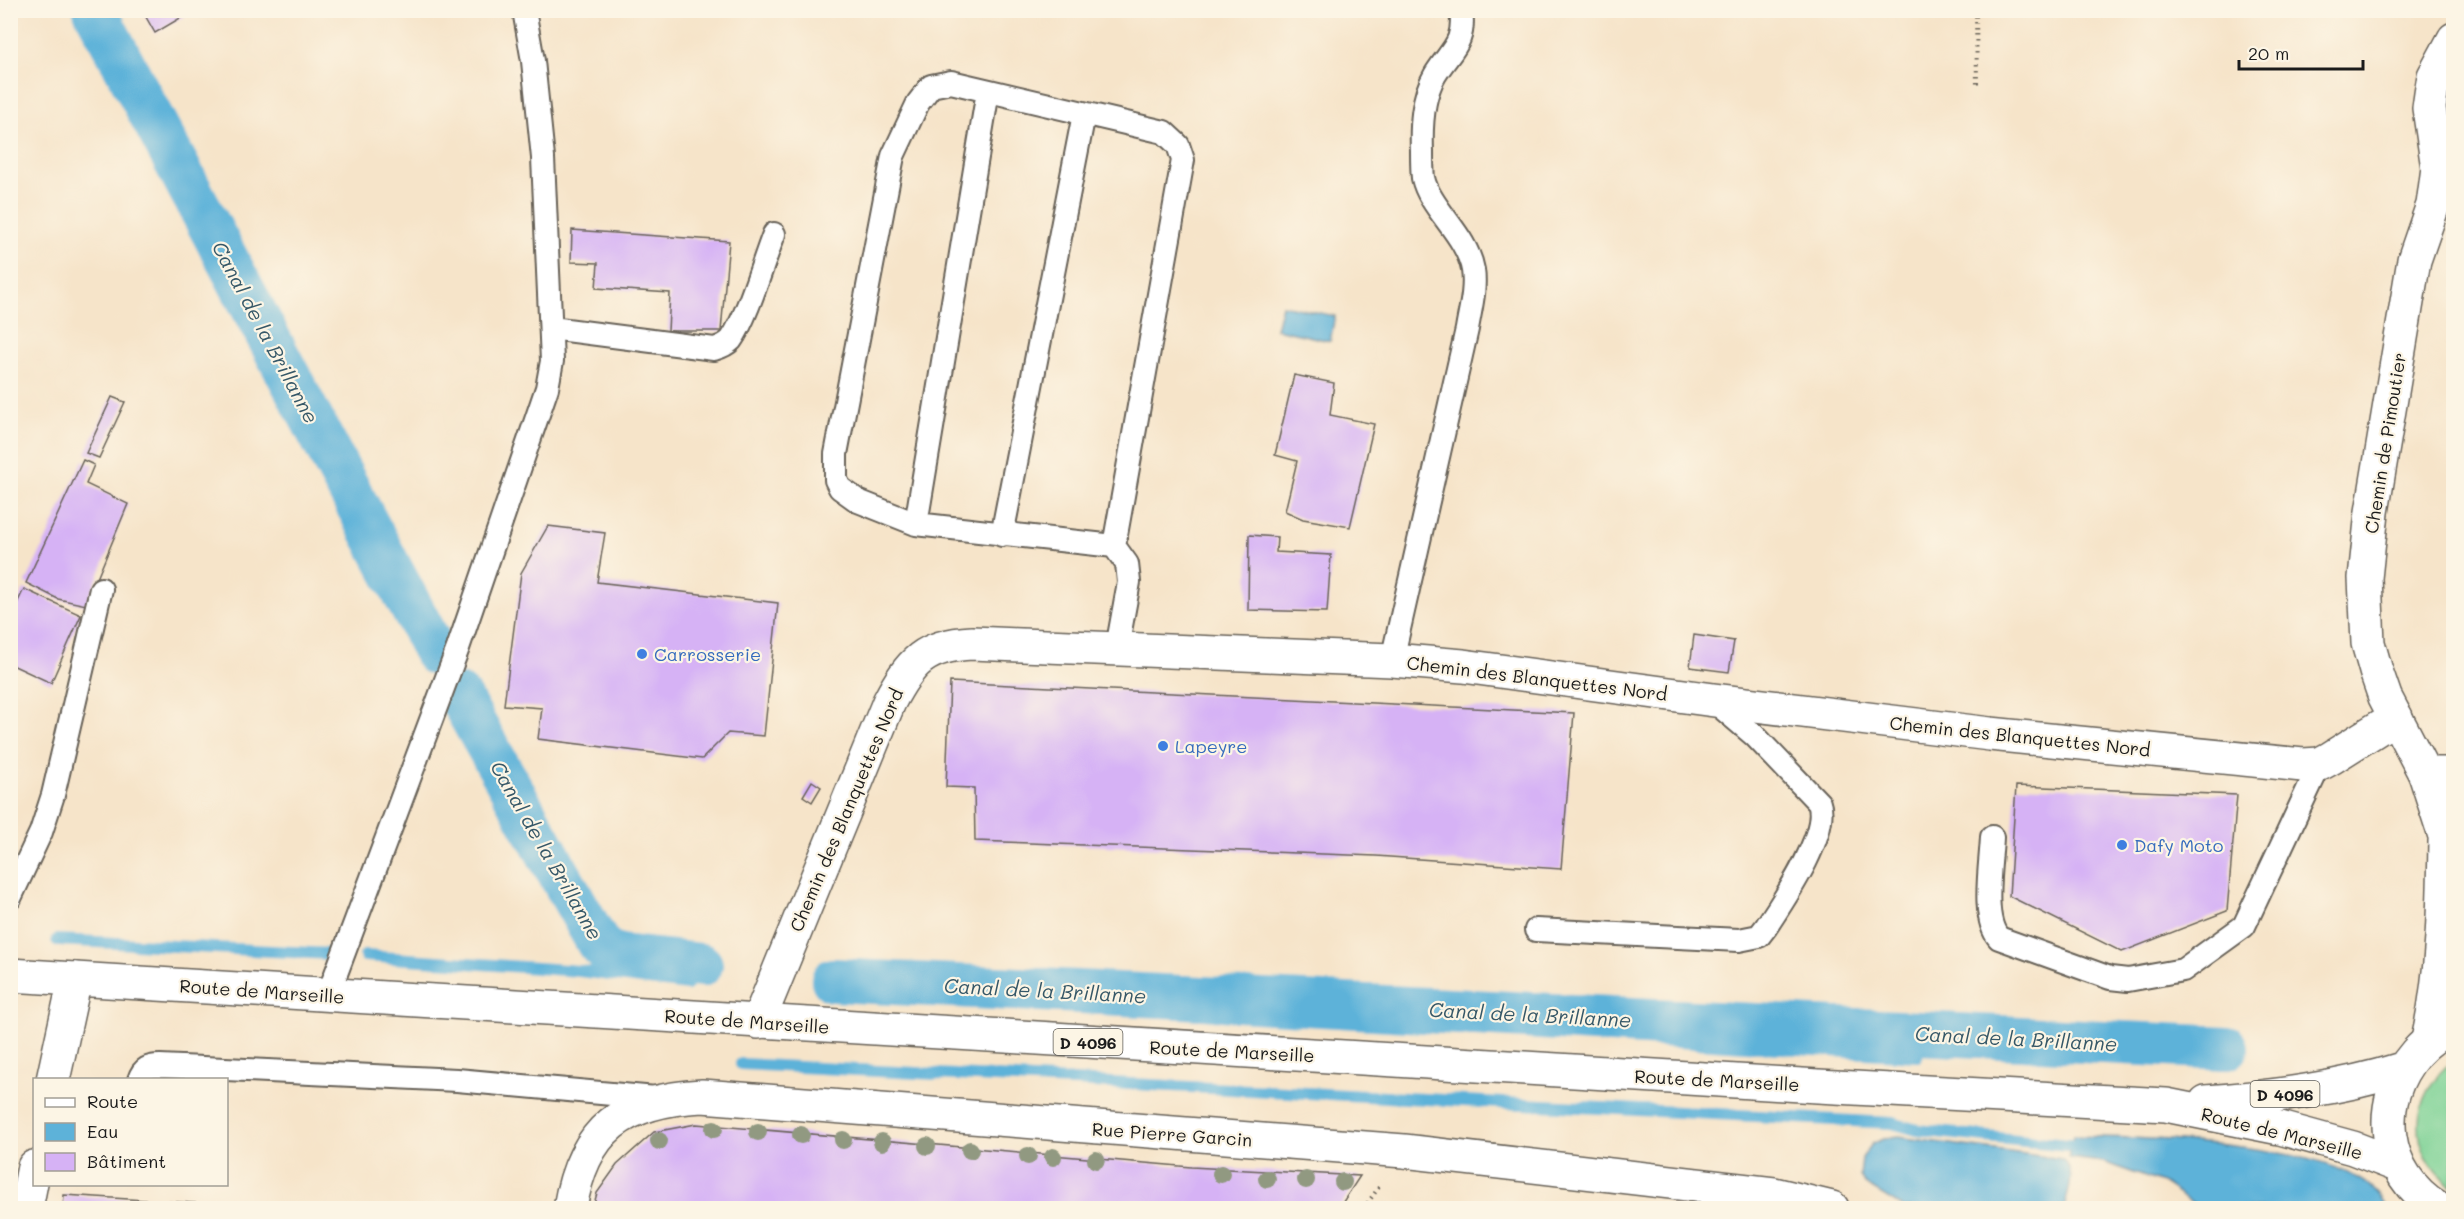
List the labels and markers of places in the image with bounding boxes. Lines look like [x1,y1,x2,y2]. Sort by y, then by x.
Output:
place label: Carrosserie [654,642,761,666]
marker: Carrosserie [635,647,649,661]
place label: Lapeyre [1175,734,1248,758]
marker: Lapeyre [1156,739,1170,753]
place label: Dafy Moto [2134,833,2224,857]
marker: Dafy Moto [2115,838,2129,852]

